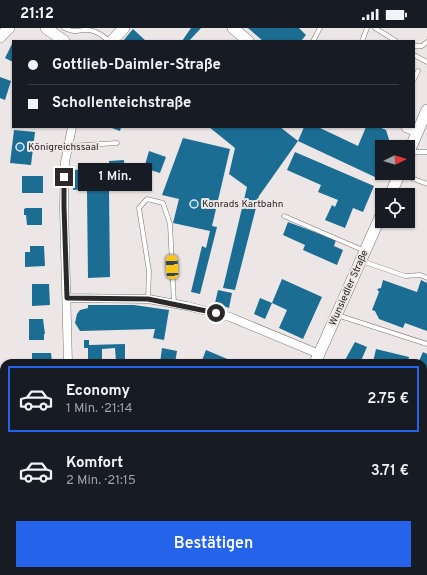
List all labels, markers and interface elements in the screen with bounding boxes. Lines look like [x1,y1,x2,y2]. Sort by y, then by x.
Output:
text: 21:12 [20,5,54,24]
text: Gottlieb-Daimler-Straße [52,56,221,75]
text: Schollenteichstraße [52,94,191,113]
north arrow [375,140,415,180]
map controls [375,140,415,228]
place label: Königreichssaal [28,141,99,154]
marker: Königreichssaal [15,142,25,152]
callout: 1 Min. [78,163,152,191]
route end [55,168,73,186]
text: 1 Min. [98,169,132,185]
button: locate [375,188,415,228]
place label: Konrads Kartbahn [202,198,283,211]
marker: Konrads Kartbahn [189,199,199,209]
street label: Wunsiedler Straße [326,248,372,328]
car [165,255,179,279]
route start [207,304,225,322]
icon: car [18,381,54,417]
text: Economy [66,382,130,401]
text: 2.75 € [367,390,409,409]
text: 1 Min. · 21:14 [66,401,133,417]
icon: car [18,453,54,489]
text: Komfort [66,454,123,473]
text: 3.71 € [371,462,409,481]
text: 2 Min. · 21:15 [66,473,136,489]
button: Bestätigen [16,521,411,567]

